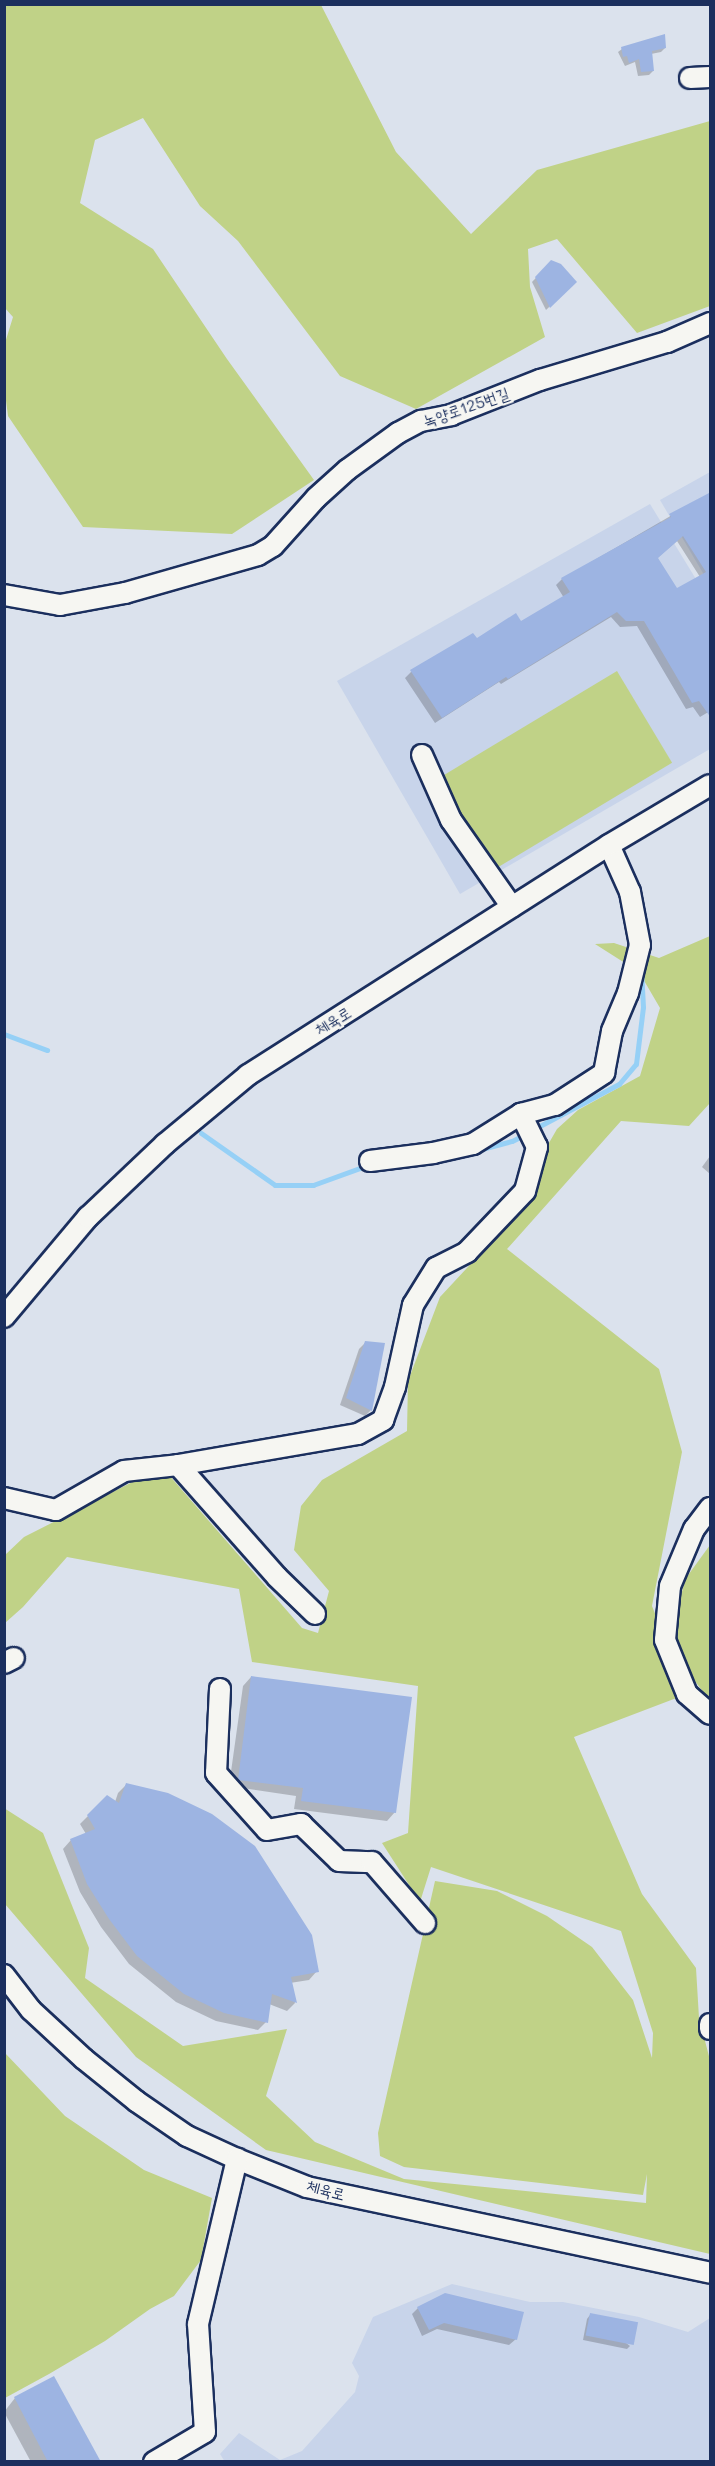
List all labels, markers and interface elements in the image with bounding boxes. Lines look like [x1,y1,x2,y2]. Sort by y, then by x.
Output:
street label: 녹양로125번길 [420,383,512,431]
street label: 체육로 [312,1003,354,1039]
street label: 체육로 [305,2176,347,2204]

